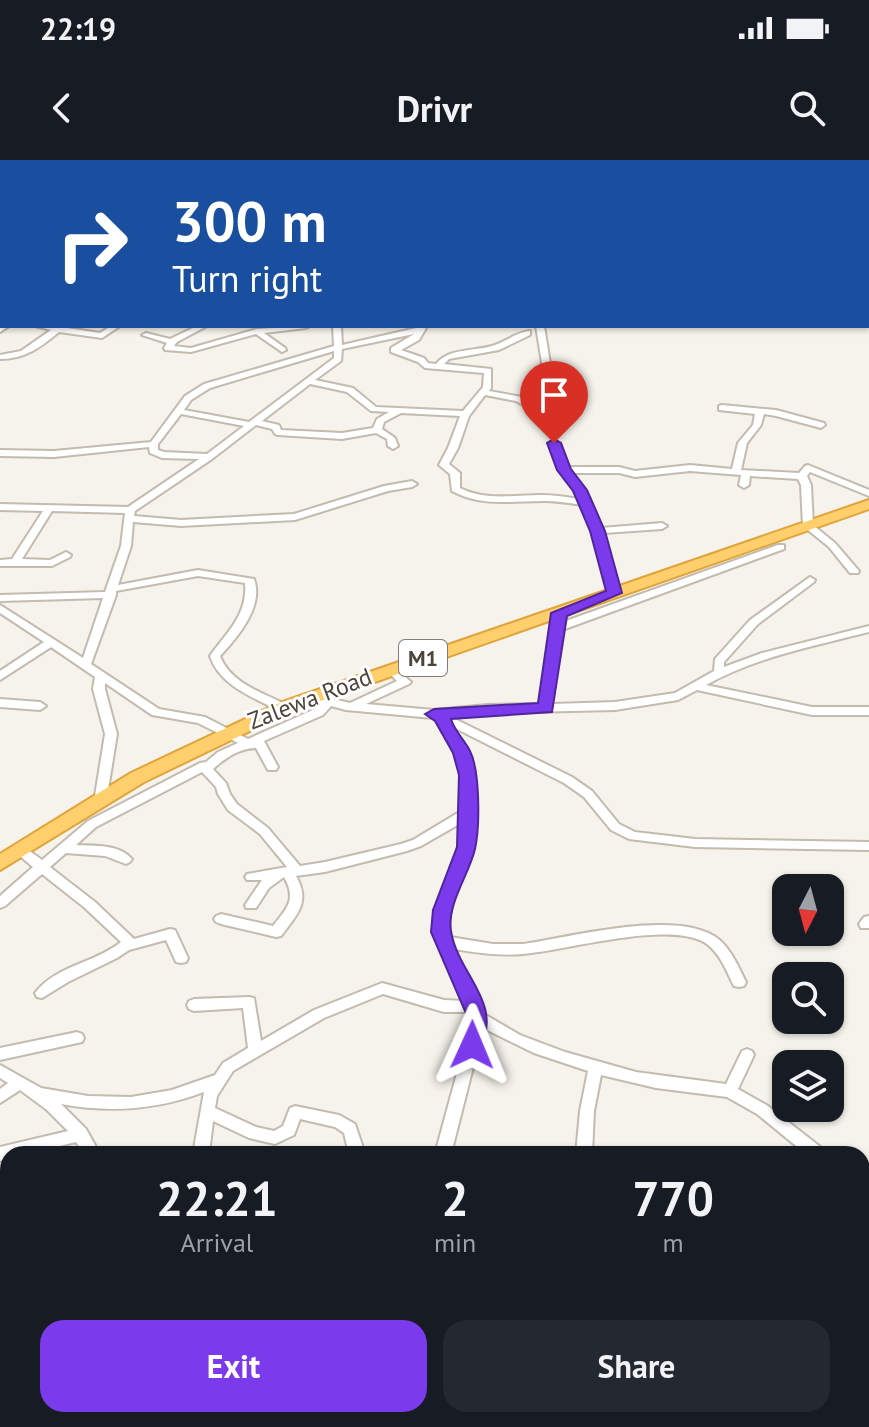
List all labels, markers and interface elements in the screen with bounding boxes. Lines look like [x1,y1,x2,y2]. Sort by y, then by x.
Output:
text: 22:19 [40,9,116,48]
text: Drivr [397,85,472,132]
icon: back [40,86,84,130]
icon: search [785,86,829,130]
text: 300 m [172,185,327,257]
icon: right [40,192,144,296]
text: Turn right [172,255,322,302]
pin [520,361,588,443]
icon: arrive [532,373,576,417]
road number: M1 [399,640,447,676]
street label: Zalewa Road [244,661,376,736]
north arrow [772,874,844,946]
map controls [772,874,844,1122]
button: search [772,962,844,1034]
position arrow [430,1003,514,1087]
button: layers [772,1050,844,1122]
text: 22:21 [156,1167,278,1229]
text: 2 [441,1167,469,1229]
text: 770 [632,1167,714,1229]
text: Arrival [181,1226,253,1259]
text: min [434,1226,476,1259]
text: m [663,1226,684,1259]
button: Exit [40,1320,427,1412]
button: Share [443,1320,830,1412]

